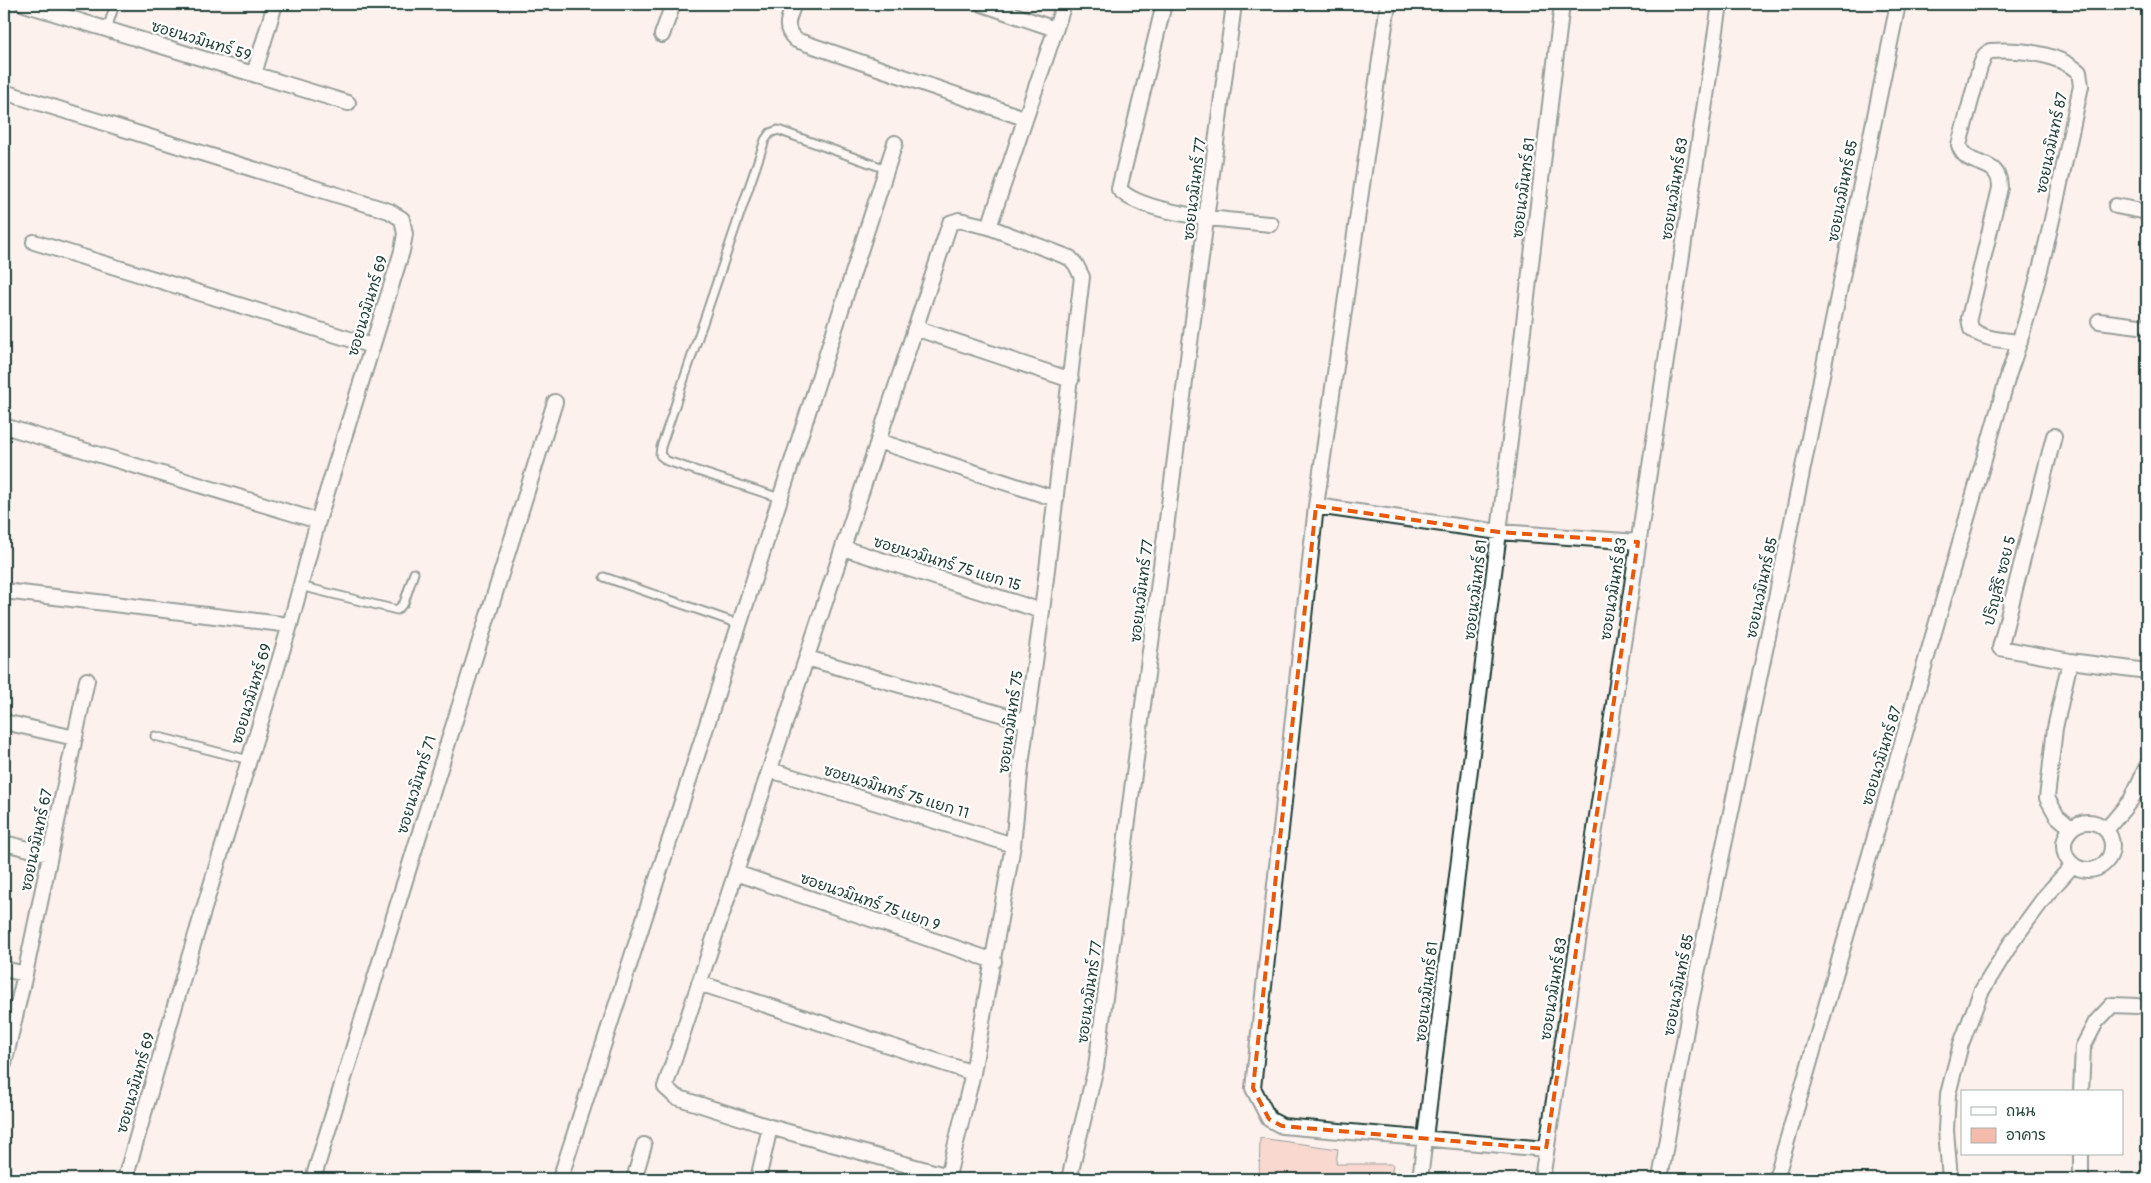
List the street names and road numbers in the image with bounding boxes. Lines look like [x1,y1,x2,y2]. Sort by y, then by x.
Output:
street label: ซอยนวมินทร์ 59 [149,16,254,65]
street label: ซอยนวมินทร์ 87 [2031,90,2072,196]
street label: ซอยนวมินทร์ 77 [1178,136,1211,242]
street label: ซอยนวมินทร์ 81 [1507,136,1540,239]
street label: ซอยนวมินทร์ 83 [1657,136,1693,242]
street label: ซอยนวมินทร์ 85 [1823,138,1862,244]
street label: ซอยนวมินทร์ 69 [343,253,392,359]
street label: ซอยนวมินทร์ 75 แยก 15 [871,532,1023,596]
street label: ปริญสิริ ซอย 5 [1980,534,2020,628]
street label: ซอยนวมินทร์ 85 [1741,535,1782,641]
street label: ซอยนวมินทร์ 83 [1596,536,1632,642]
street label: ซอยนวมินทร์ 77 [1125,538,1158,644]
street label: ซอยนวมินทร์ 81 [1459,538,1492,641]
street label: ซอยนวมินทร์ 69 [227,641,276,747]
street label: ซอยนวมินทร์ 75 [993,669,1028,775]
street label: ซอยนวมินทร์ 87 [1857,703,1906,808]
street label: ซอยนวมินทร์ 71 [392,733,441,836]
street label: ซอยนวมินทร์ 75 แยก 11 [821,760,971,823]
street label: ซอยนวมินทร์ 67 [16,787,57,893]
street label: ซอยนวมินทร์ 75 แยก 9 [797,868,943,935]
street label: ซอยนวมินทร์ 85 [1659,932,1698,1038]
street label: ซอยนวมินทร์ 83 [1536,936,1572,1042]
street label: ซอยนวมินทร์ 77 [1072,939,1107,1045]
street label: ซอยนวมินทร์ 81 [1410,940,1443,1043]
street label: ซอยนวมินทร์ 69 [112,1030,160,1136]

